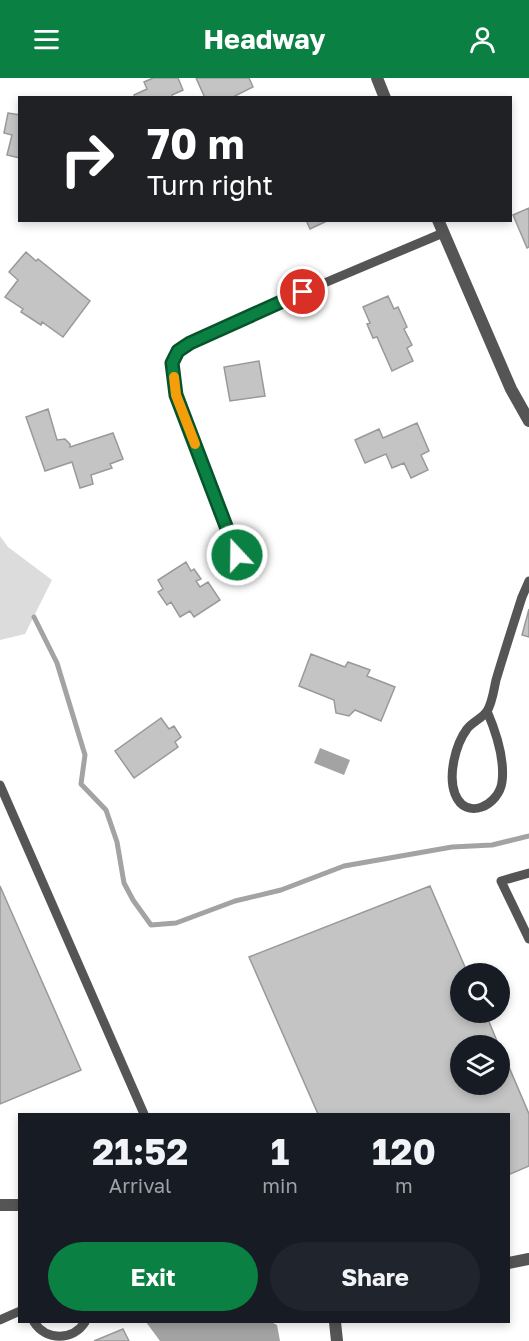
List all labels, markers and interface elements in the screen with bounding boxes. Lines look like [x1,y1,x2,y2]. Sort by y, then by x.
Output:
icon: menu [30,23,63,56]
text: Headway [204,23,325,55]
icon: person [466,23,499,56]
text: 70 m [147,118,244,168]
icon: right [48,120,126,198]
text: Turn right [147,169,273,201]
pin [277,266,328,317]
icon: arrive [286,275,319,308]
position arrow [205,523,269,587]
map controls [450,963,510,1095]
button: search [450,963,510,1023]
button: layers [450,1035,510,1095]
text: 21:52 [92,1130,188,1173]
text: 1 [271,1130,289,1173]
text: 120 [372,1130,436,1173]
text: Arrival [109,1173,172,1197]
text: min [262,1173,298,1197]
text: m [395,1173,413,1197]
button: Exit [48,1242,258,1311]
button: Share [270,1242,480,1311]

